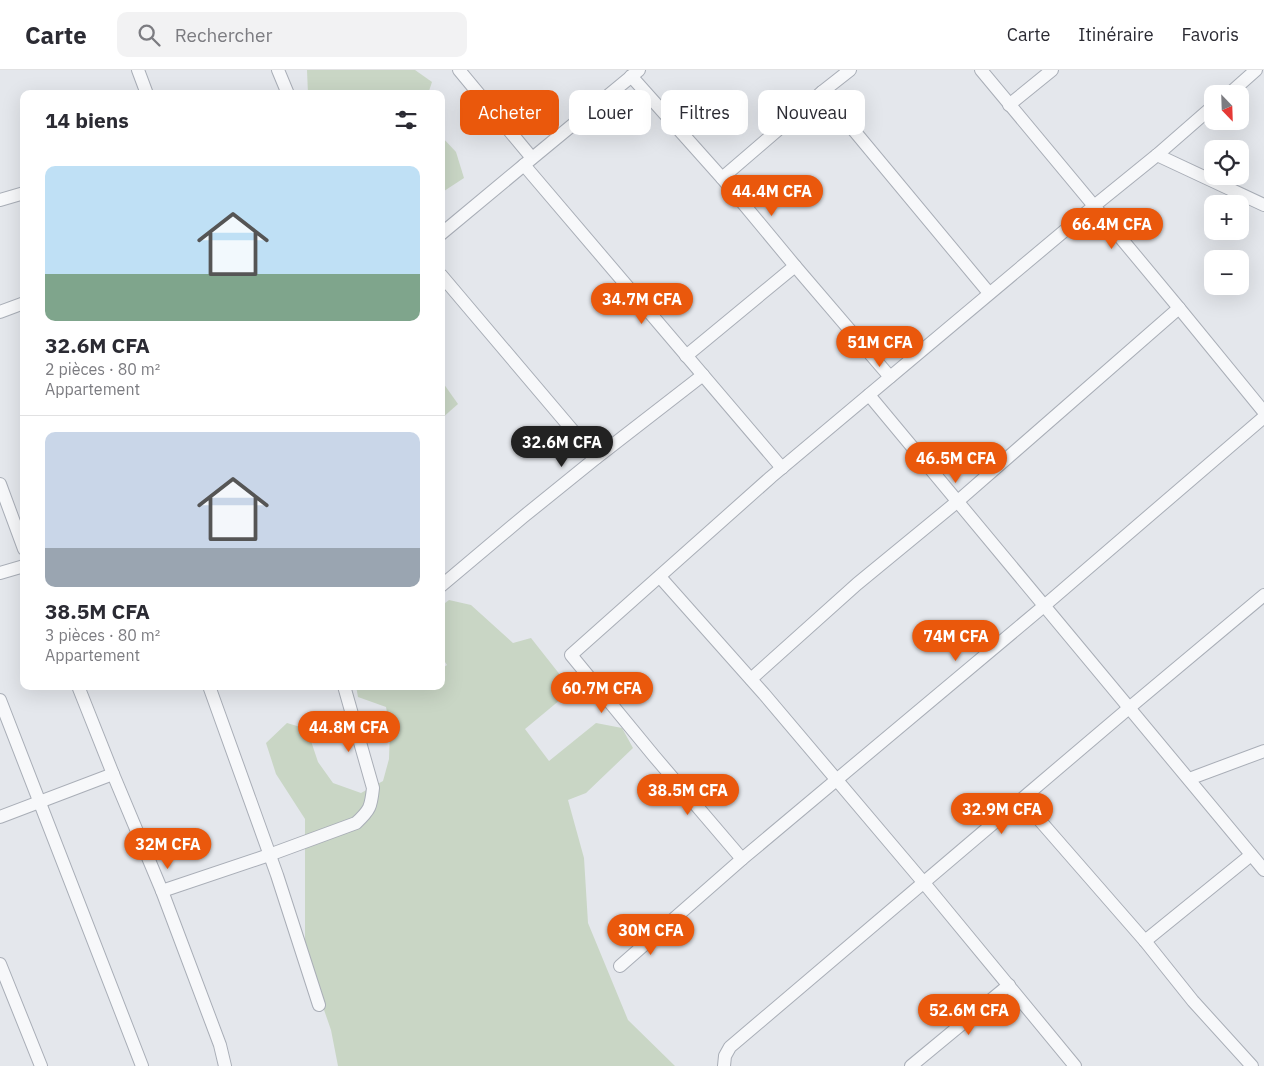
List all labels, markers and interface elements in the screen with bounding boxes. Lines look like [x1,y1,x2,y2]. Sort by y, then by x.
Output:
search box [117,12,467,57]
text: Carte [25,19,87,51]
icon: search [135,21,163,49]
text: Rechercher [175,23,272,47]
text: Carte [1007,23,1050,46]
text: Itinéraire [1078,23,1154,46]
text: Favoris [1182,23,1239,46]
north arrow [1204,85,1249,130]
map controls [1204,85,1249,295]
chip: Acheter [460,90,559,135]
chip: Louer [569,90,651,135]
chip: Filtres [661,90,748,135]
chip: Nouveau [758,90,865,135]
text: 14 biens [45,106,129,134]
icon: filters [392,106,420,134]
button: locate [1204,140,1249,185]
pin: 44.4M CFA [715,174,829,217]
text: 44.4M CFA [732,181,812,201]
button: + [1204,195,1249,240]
icon: home [188,199,278,289]
pin: 66.4M CFA [1055,208,1169,250]
text: 66.4M CFA [1072,214,1152,234]
button: − [1204,250,1249,295]
pin: 34.7M CFA [585,282,699,325]
text: 34.7M CFA [602,289,682,309]
pin: 51M CFA [834,326,926,368]
text: 32.6M CFA [45,331,150,359]
text: 51M CFA [847,332,913,352]
text: 2 pièces · 80 m² [45,359,160,379]
text: Appartement [45,379,140,399]
pin: 32.6M CFA [505,426,619,468]
text: 32.6M CFA [522,432,602,452]
pin: 46.5M CFA [899,442,1013,484]
text: 46.5M CFA [916,448,996,468]
icon: home [188,464,278,554]
text: 38.5M CFA [45,597,150,625]
pin: 74M CFA [910,620,1002,662]
text: 3 pièces · 80 m² [45,625,160,645]
text: 74M CFA [923,626,989,646]
text: Appartement [45,645,140,665]
pin: 60.7M CFA [545,672,659,714]
text: 60.7M CFA [562,678,642,698]
pin: 44.8M CFA [292,710,406,753]
text: 44.8M CFA [309,717,389,737]
pin: 38.5M CFA [631,774,745,816]
text: 38.5M CFA [648,780,728,800]
pin: 32.9M CFA [945,792,1059,835]
text: 32.9M CFA [962,799,1042,819]
pin: 32M CFA [122,828,214,870]
text: 32M CFA [135,834,201,854]
pin: 30M CFA [605,914,697,956]
text: 30M CFA [618,920,684,940]
pin: 52.6M CFA [912,994,1026,1036]
text: 52.6M CFA [929,1000,1009,1020]

